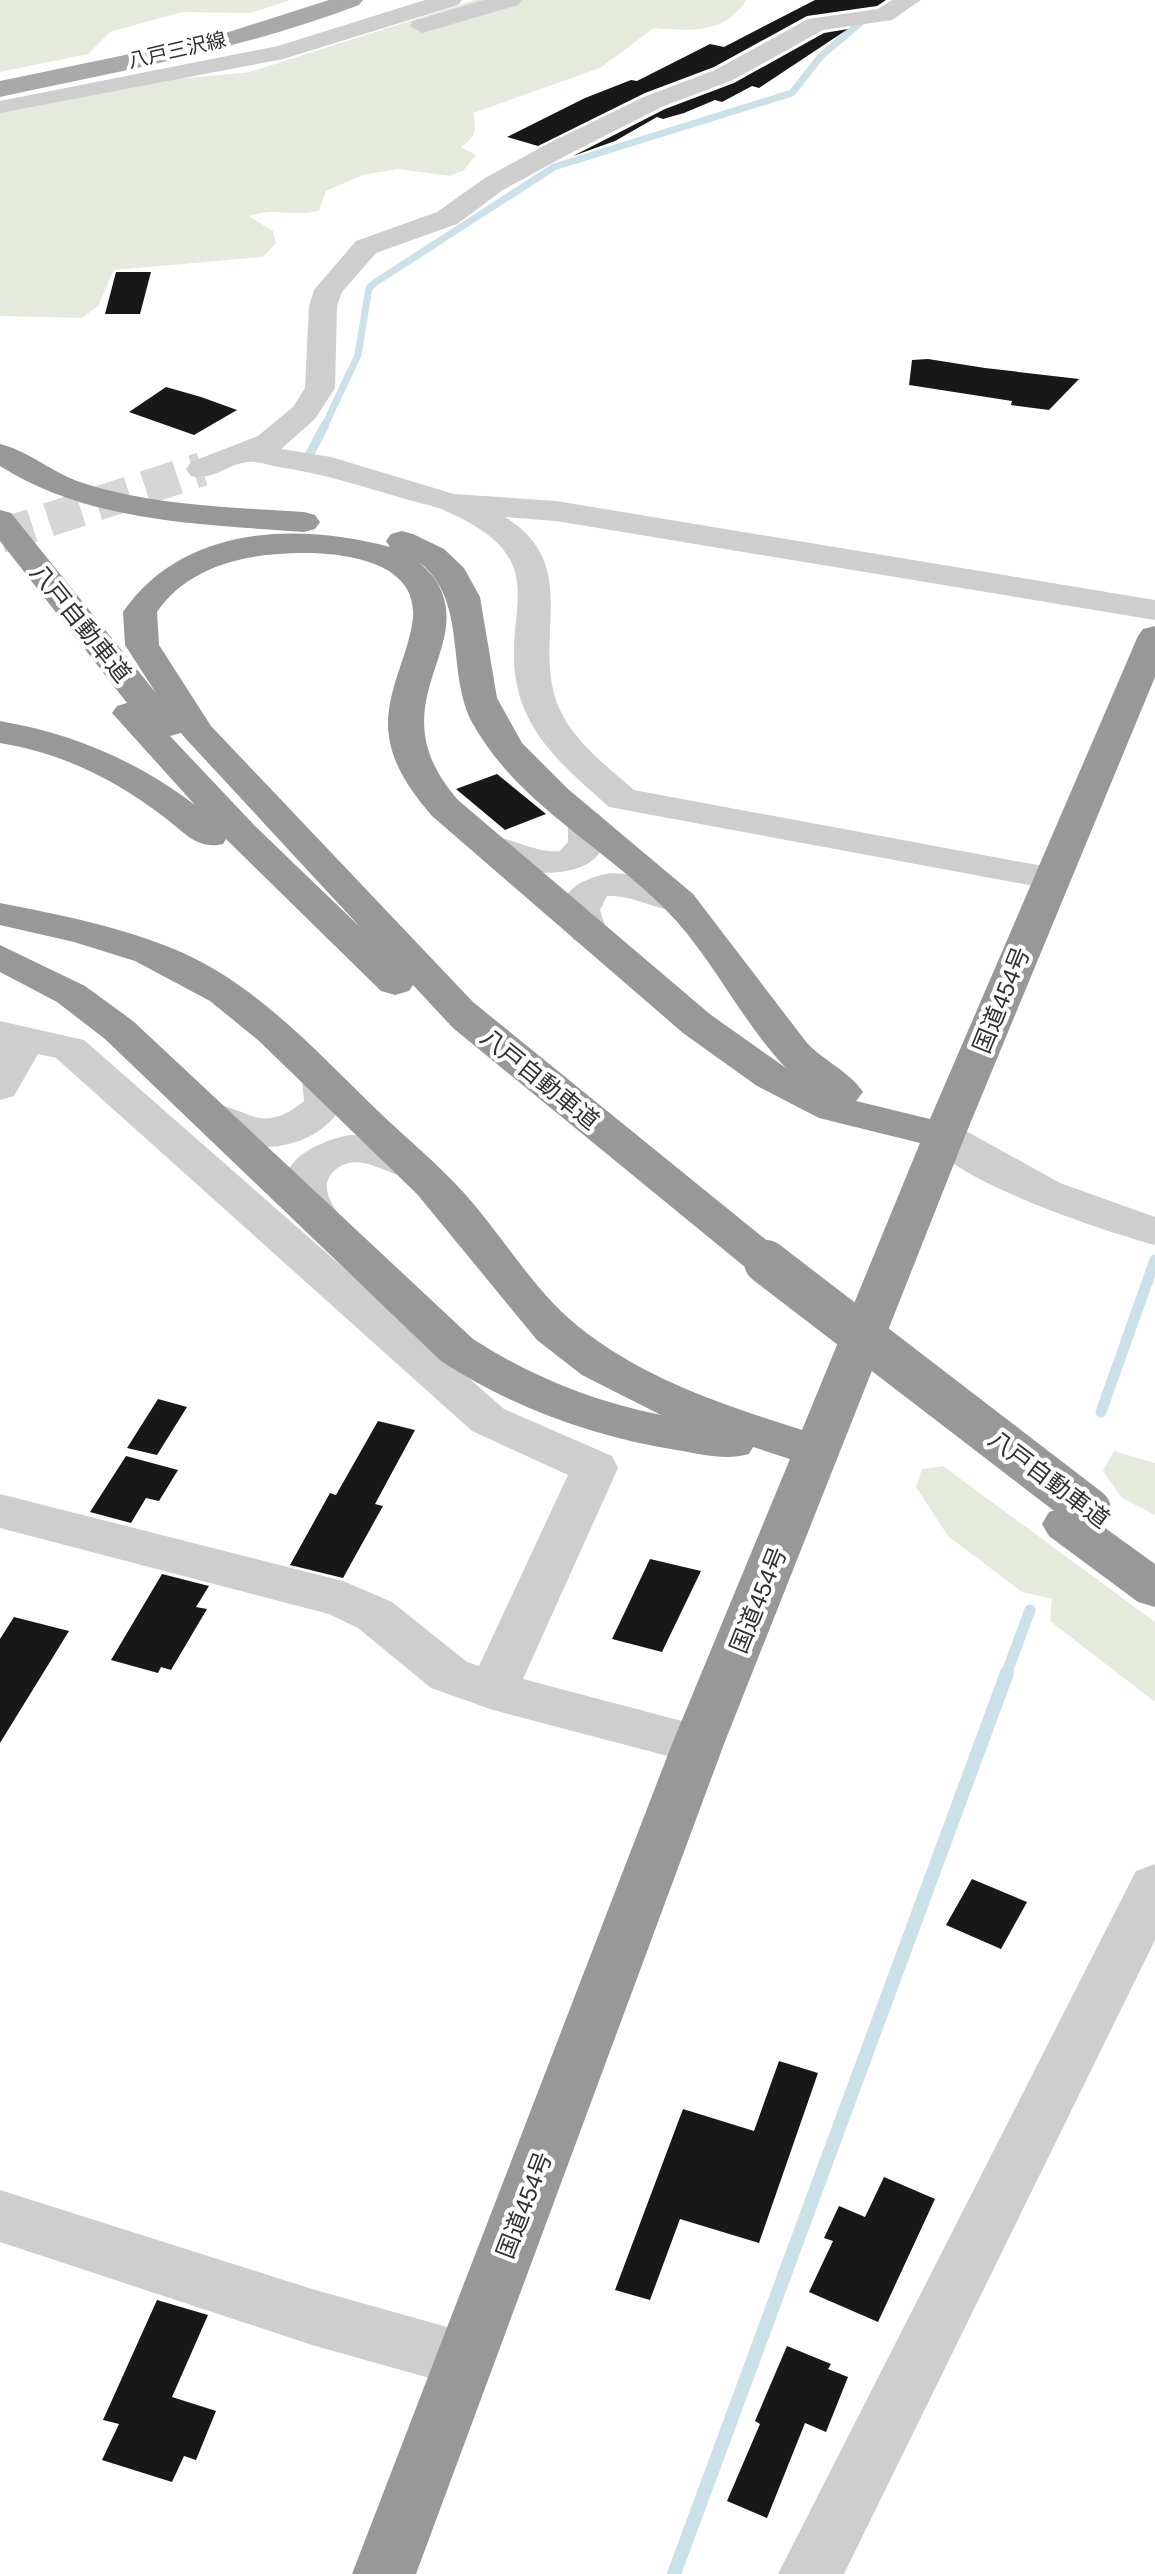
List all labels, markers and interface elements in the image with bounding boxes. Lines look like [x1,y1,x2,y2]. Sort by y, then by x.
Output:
street label: 八戸三沢線 [126,28,228,72]
street label: 八戸自動車道 [25,559,137,687]
street label: 国道454号 [967,943,1035,1057]
street label: 八戸自動車道 [476,1023,604,1135]
street label: 八戸自動車道 [983,1425,1115,1533]
street label: 国道454号 [724,1543,792,1657]
street label: 国道454号 [491,2148,557,2262]

